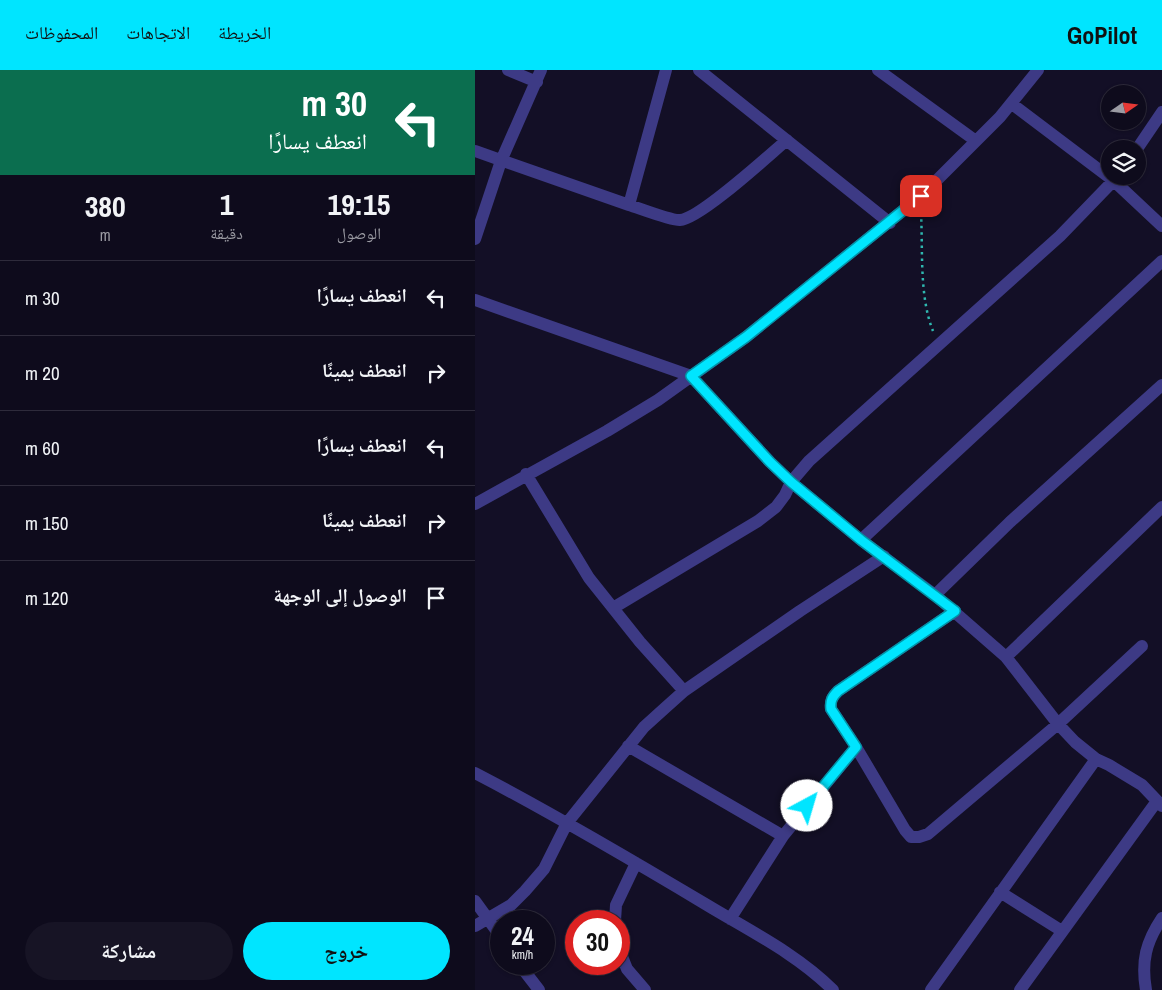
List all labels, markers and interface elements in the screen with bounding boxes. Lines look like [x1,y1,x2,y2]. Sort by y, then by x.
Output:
text: GoPilot [1067,19,1137,51]
text: المحفوظات [25,20,98,45]
text: الاتجاهات [126,20,190,45]
text: الخريطة [218,20,271,45]
text: 30 m [302,80,367,127]
north arrow [1101,85,1146,130]
map controls [1101,85,1146,185]
icon: left [385,90,450,155]
text: انعطف يسارًا [268,126,367,156]
button: layers [1101,140,1146,185]
pin [900,175,942,217]
icon: arrive [907,182,935,210]
text: 1 [220,184,233,224]
text: 19:15 [327,184,390,224]
text: 380 [85,186,126,226]
text: دقيقة [210,222,243,244]
text: الوصول [337,222,381,244]
text: m [100,224,111,246]
text: انعطف يسارًا [317,282,407,308]
icon: left [422,284,450,312]
text: 30 m [25,285,60,311]
text: انعطف يمينًا [322,357,407,383]
icon: right [422,359,450,387]
text: 20 m [25,360,60,386]
text: انعطف يسارًا [317,432,407,458]
icon: left [422,434,450,462]
text: 60 m [25,435,60,461]
text: انعطف يمينًا [322,507,407,533]
icon: right [422,509,450,537]
text: 150 m [25,510,68,536]
text: الوصول إلى الوجهة [273,582,407,608]
icon: arrive [422,584,450,612]
text: 120 m [25,585,68,611]
position arrow [780,779,832,831]
speed limit sign: 30 [565,910,630,975]
text: 24 [511,919,534,953]
button: مشاركة [25,922,233,980]
button: خروج [243,922,450,980]
text: km/h [512,947,533,963]

